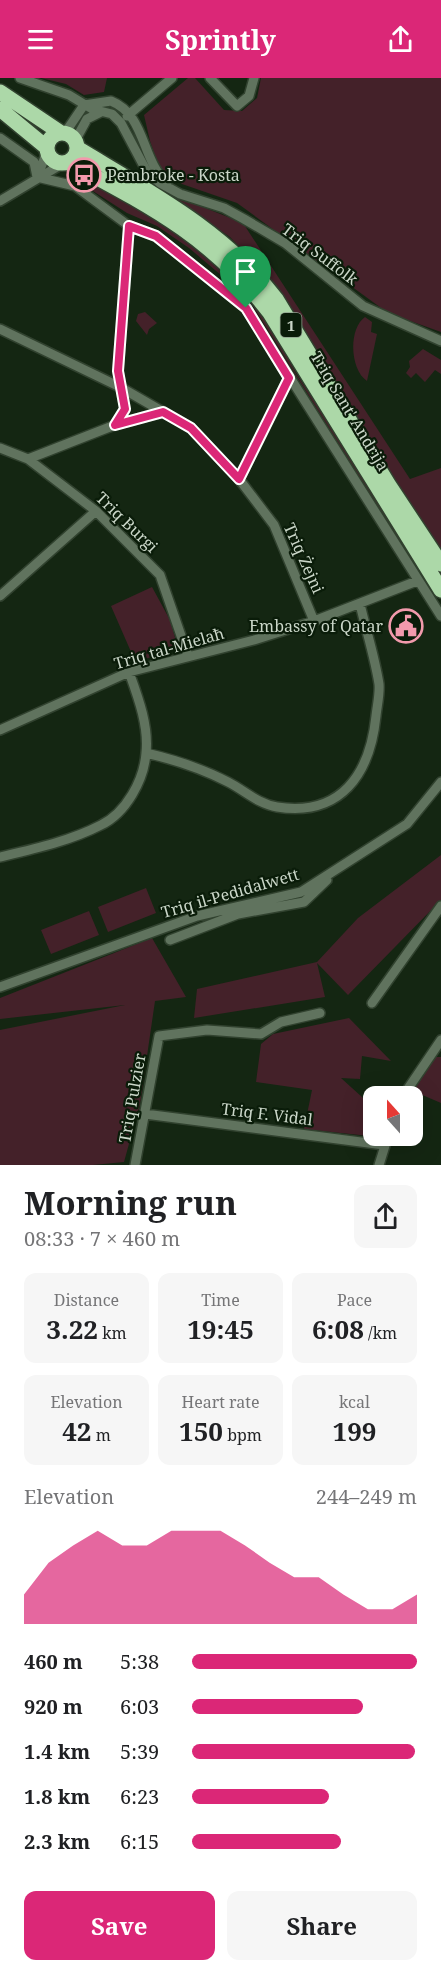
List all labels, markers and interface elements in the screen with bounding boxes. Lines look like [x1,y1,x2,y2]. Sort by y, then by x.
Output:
text: Sprintly [165,21,276,58]
icon: menu [24,23,57,56]
icon: share [384,23,417,56]
bus stop icon: Pembroke - Kosta [66,157,102,193]
place label: Pembroke - Kosta [107,164,240,186]
street label: Triq Suffolk [277,218,363,290]
pin [220,246,271,308]
icon: arrive [229,255,262,288]
road number: 1 [280,313,302,337]
street label: Triq Sant' Andrija [306,347,394,475]
street label: Triq Burgi [91,487,163,557]
street label: Triq Żejni [279,519,329,597]
public building icon: Embassy of Qatar [388,608,424,644]
place label: Embassy of Qatar [249,615,383,637]
street label: Triq tal-Mielaħ [111,622,227,674]
street label: Triq il-Pedidalwett [159,863,302,923]
street label: Triq Pulzier [113,1051,151,1145]
north arrow [363,1086,423,1146]
map controls [363,1086,423,1146]
street label: Triq F. Vidal [220,1097,314,1131]
text: Morning run [24,1180,237,1225]
button: share [354,1185,417,1248]
text: 08:33 · 7 × 460 m [24,1225,180,1252]
text: Distance [54,1289,119,1311]
text: Time [201,1289,240,1311]
text: Pace [337,1289,372,1311]
text: 3.22 [46,1311,98,1347]
text: 19:45 [187,1311,254,1347]
text: 6:08 [312,1311,364,1347]
text: km [98,1322,127,1344]
text: /km [364,1322,397,1344]
text: Elevation [50,1391,123,1413]
text: Heart rate [181,1391,260,1413]
text: kcal [339,1391,370,1413]
text: 42 [62,1413,92,1449]
text: 150 [179,1413,223,1449]
text: 199 [332,1413,377,1449]
text: m [92,1424,111,1446]
text: bpm [223,1424,262,1446]
text: Elevation [24,1483,114,1510]
text: 244–249 m [316,1483,417,1510]
text: 460 m [24,1648,83,1675]
text: 5:38 [120,1648,159,1675]
text: 920 m [24,1693,83,1720]
text: 6:03 [120,1693,159,1720]
text: 1.4 km [24,1738,90,1765]
text: 5:39 [120,1738,159,1765]
text: 1.8 km [24,1783,90,1810]
text: 6:23 [120,1783,159,1810]
text: 2.3 km [24,1828,90,1855]
text: 6:15 [120,1828,159,1855]
button: Save [24,1891,215,1960]
button: Share [227,1891,417,1960]

